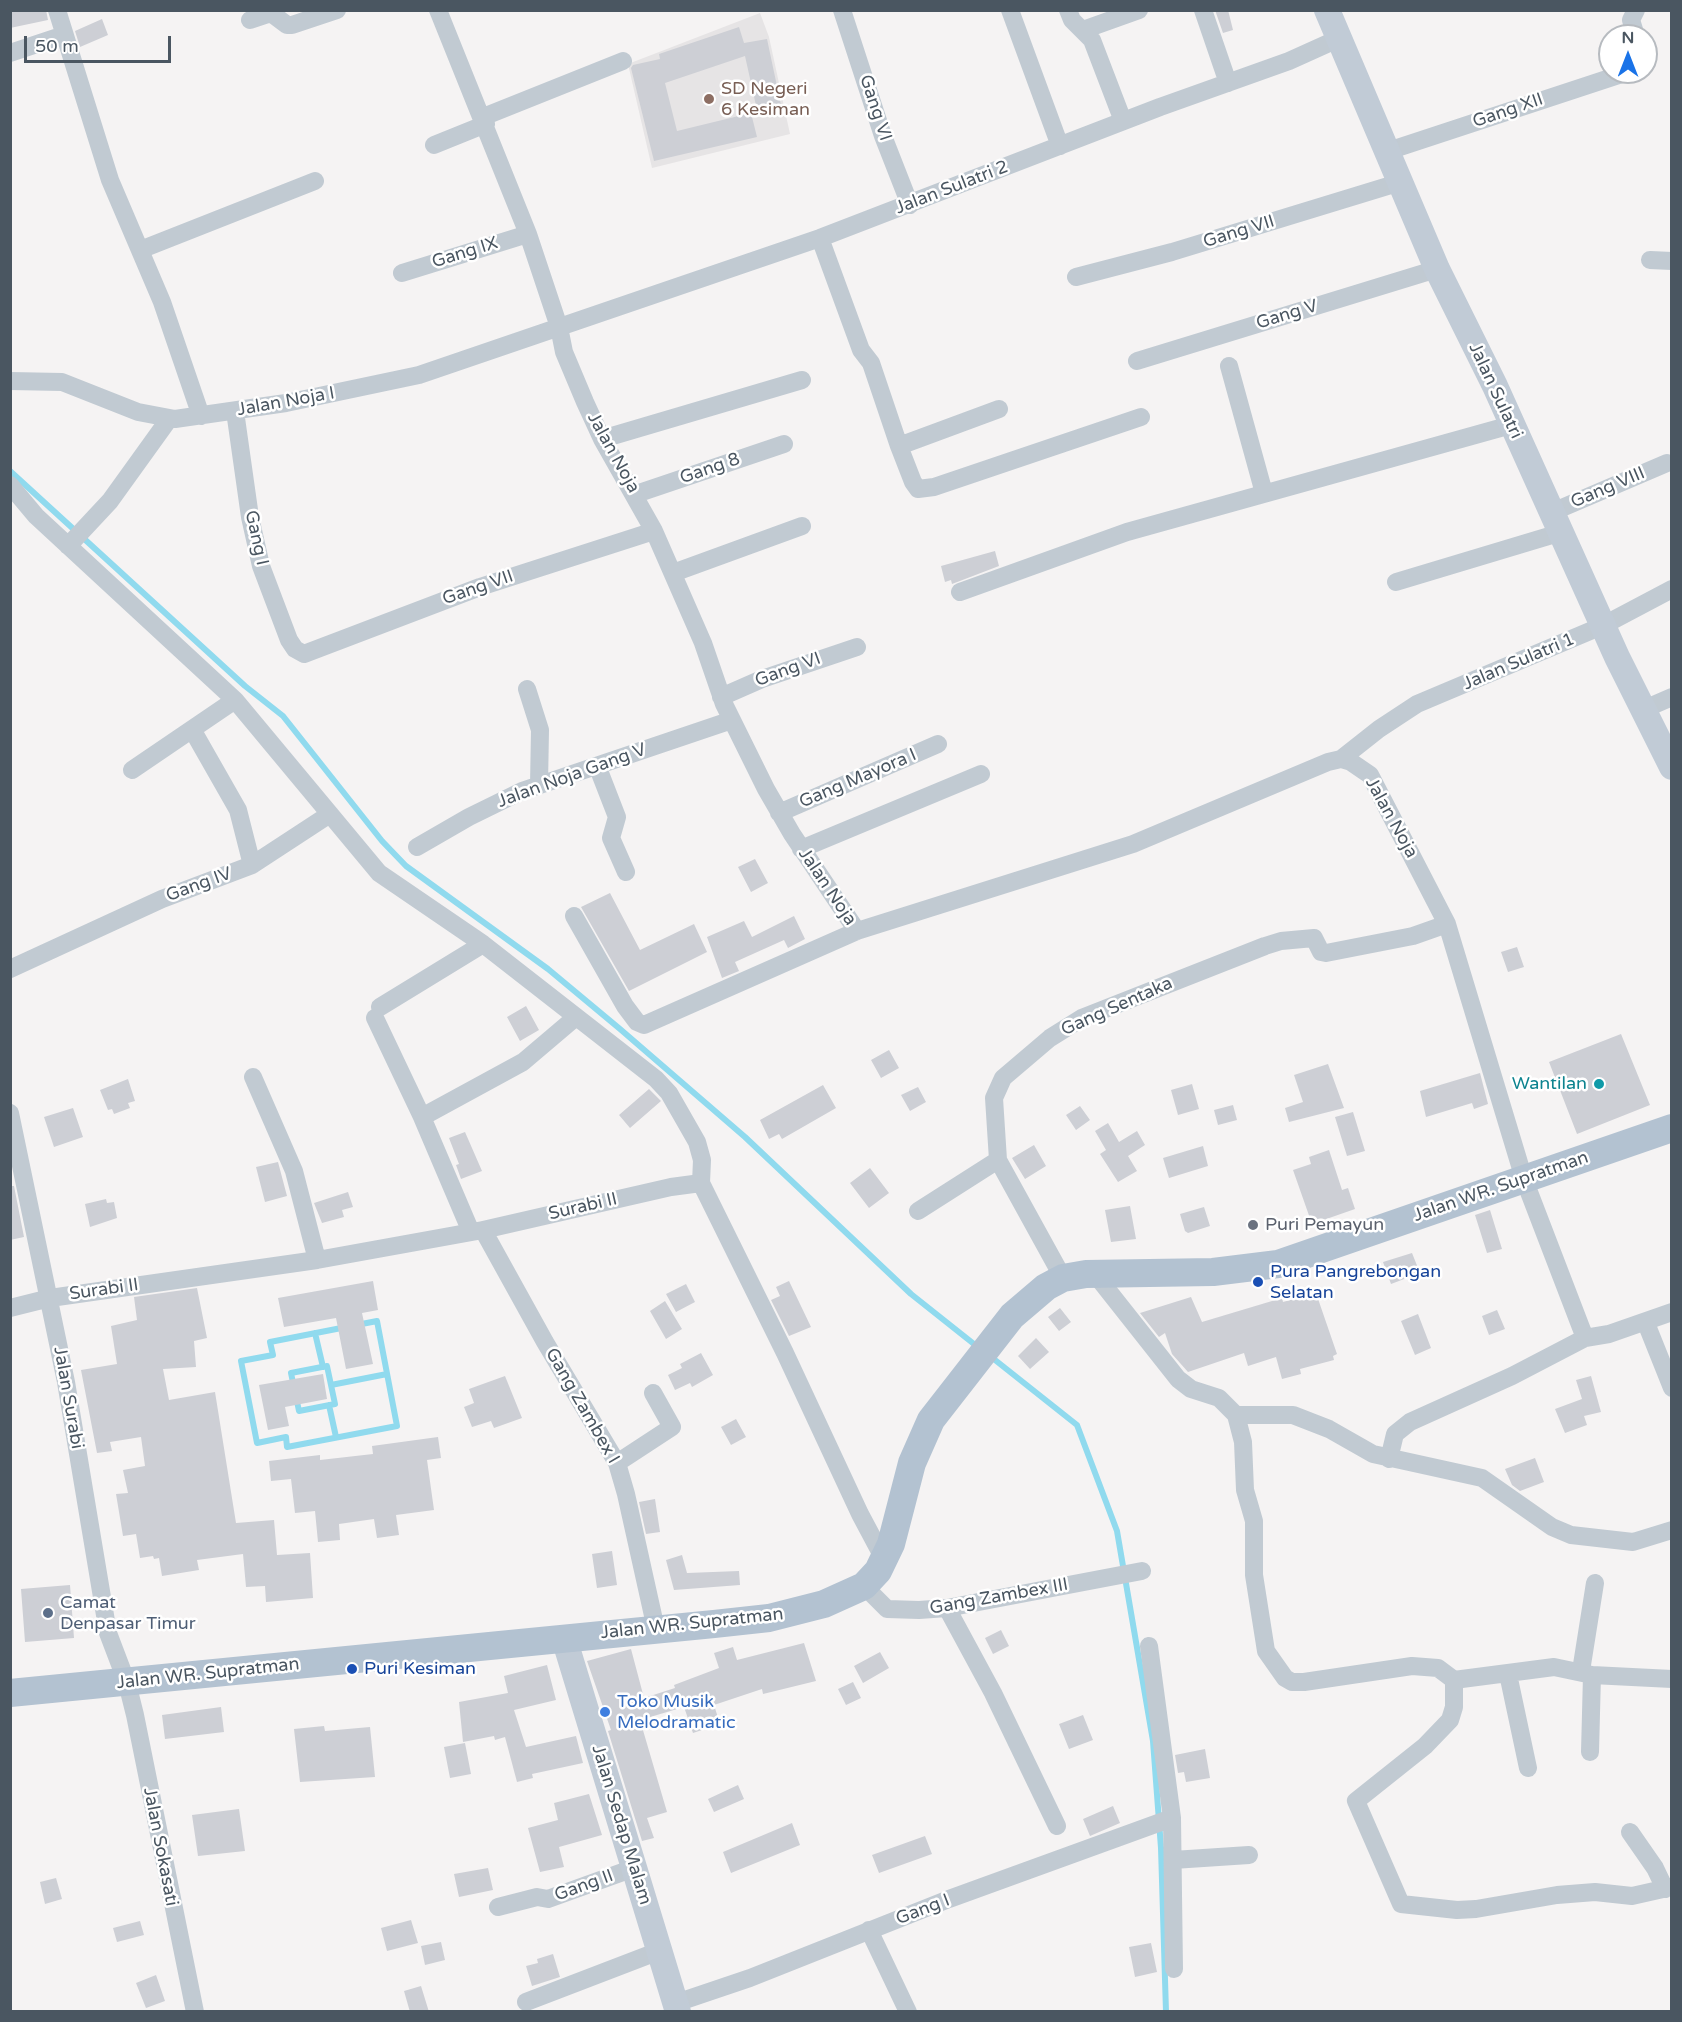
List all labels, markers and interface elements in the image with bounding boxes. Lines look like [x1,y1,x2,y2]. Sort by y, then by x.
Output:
scale bar [27,24,174,62]
north arrow [1598,24,1658,84]
text: N [1622,28,1634,48]
text: 50 m [35,35,79,57]
street label: Gang VI [854,72,896,144]
place label: SD Negeri 6 Kesiman [721,78,810,121]
street label: Gang XII [1470,89,1546,133]
marker: SD Negeri 6 Kesiman [702,92,716,106]
street label: Jalan Sulatri 2 [892,157,1012,219]
street label: Gang VII [1201,211,1277,253]
street label: Gang IX [429,233,501,273]
street label: Gang V [1254,295,1320,335]
street label: Jalan Sulatri [1463,340,1527,442]
street label: Jalan Noja I [236,383,336,421]
street label: Jalan Noja [582,409,644,497]
street label: Gang 8 [677,449,743,489]
street label: Gang VIII [1568,463,1648,513]
street label: Gang I [240,508,272,568]
street label: Gang VII [440,566,516,610]
street label: Jalan Sulatri 1 [1460,629,1578,695]
street label: Gang VI [752,648,824,692]
street label: Jalan Noja Gang V [495,739,649,813]
street label: Gang Mayora I [796,745,920,813]
street label: Jalan Noja [1360,774,1422,862]
street label: Jalan Noja [793,844,861,930]
street label: Gang IV [163,863,235,907]
street label: Gang Sentaka [1058,973,1176,1041]
place label: Wantilan [1512,1073,1587,1095]
marker: Wantilan [1592,1077,1606,1091]
street label: Jalan WR. Supratman [1411,1147,1591,1227]
street label: Surabi II [547,1189,619,1225]
place label: Puri Pemayun [1265,1214,1384,1236]
marker: Puri Pemayun [1246,1218,1260,1232]
place label: Pura Pangrebongan Selatan [1270,1261,1441,1304]
street label: Surabi II [68,1274,140,1306]
marker: Pura Pangrebongan Selatan [1251,1275,1265,1289]
street label: Gang Zambex I [540,1344,624,1468]
street label: Jalan Surabi [48,1345,88,1451]
street label: Gang Zambex III [928,1574,1070,1620]
place label: Camat Denpasar Timur [60,1592,196,1634]
street label: Jalan WR. Supratman [600,1604,784,1644]
marker: Camat Denpasar Timur [41,1606,55,1620]
street label: Jalan WR. Supratman [116,1654,300,1694]
place label: Puri Kesiman [364,1658,476,1680]
marker: Puri Kesiman [345,1662,359,1676]
place label: Toko Musik Melodramatic [617,1691,735,1734]
marker: Toko Musik Melodramatic [598,1705,612,1719]
street label: Jalan Sedap Malam [586,1742,656,1908]
street label: Jalan Sokasati [138,1786,182,1908]
street label: Gang II [552,1865,616,1907]
street label: Gang I [893,1890,953,1930]

